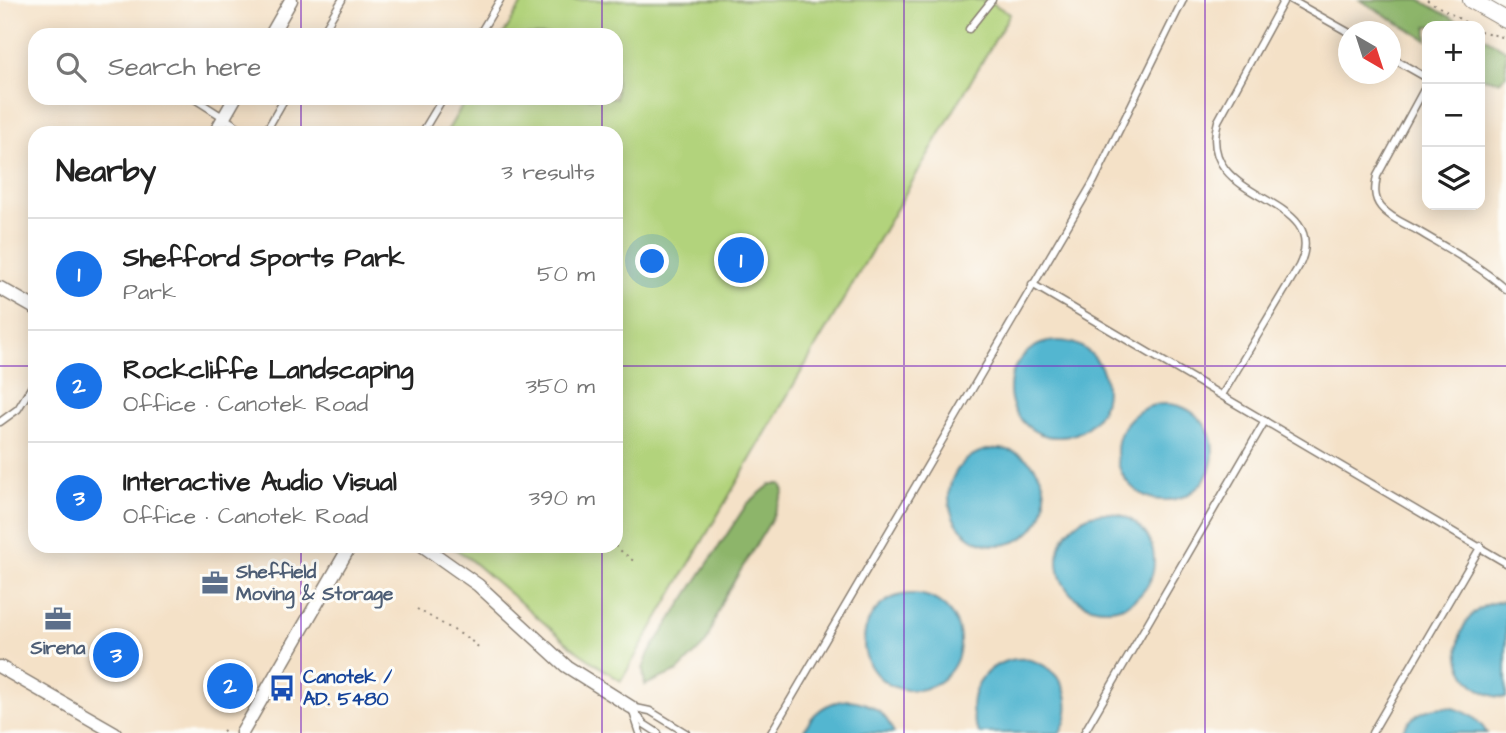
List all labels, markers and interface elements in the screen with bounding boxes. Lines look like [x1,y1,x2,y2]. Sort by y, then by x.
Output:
north arrow [1338,21,1401,84]
map controls [1422,21,1485,210]
button: + [1422,21,1485,84]
search box [28,28,623,105]
icon: search [52,48,90,86]
text: Search here [108,49,261,85]
button: − [1422,84,1485,147]
button: layers [1422,147,1485,210]
text: Nearby [56,151,156,193]
text: 3 results [501,156,595,188]
pin: 1 [718,234,764,286]
text: Shefford Sports Park [123,240,404,276]
your location [635,244,669,278]
text: 1 [78,258,80,290]
text: 50 m [537,258,595,290]
text: Park [123,276,176,308]
text: Rockcliffe Landscaping [123,352,414,388]
text: 2 [72,370,86,402]
text: 350 m [525,370,595,402]
text: Office · Canotek Road [123,388,368,420]
text: Interactive Audio Visual [123,464,397,500]
text: 3 [73,482,85,514]
text: 390 m [529,482,595,514]
text: Office · Canotek Road [123,500,368,532]
place label: Sheffield Moving & Storage [235,559,394,609]
office icon: Sheffield Moving & Storage [200,568,230,598]
office icon: Sirena [43,604,73,634]
pin: 3 [93,629,139,681]
place label: Sirena [29,635,86,662]
pin: 2 [207,660,253,712]
place label: Canotek / AD. 5480 [303,664,393,713]
bus stop icon: Canotek / AD. 5480 [267,673,297,703]

